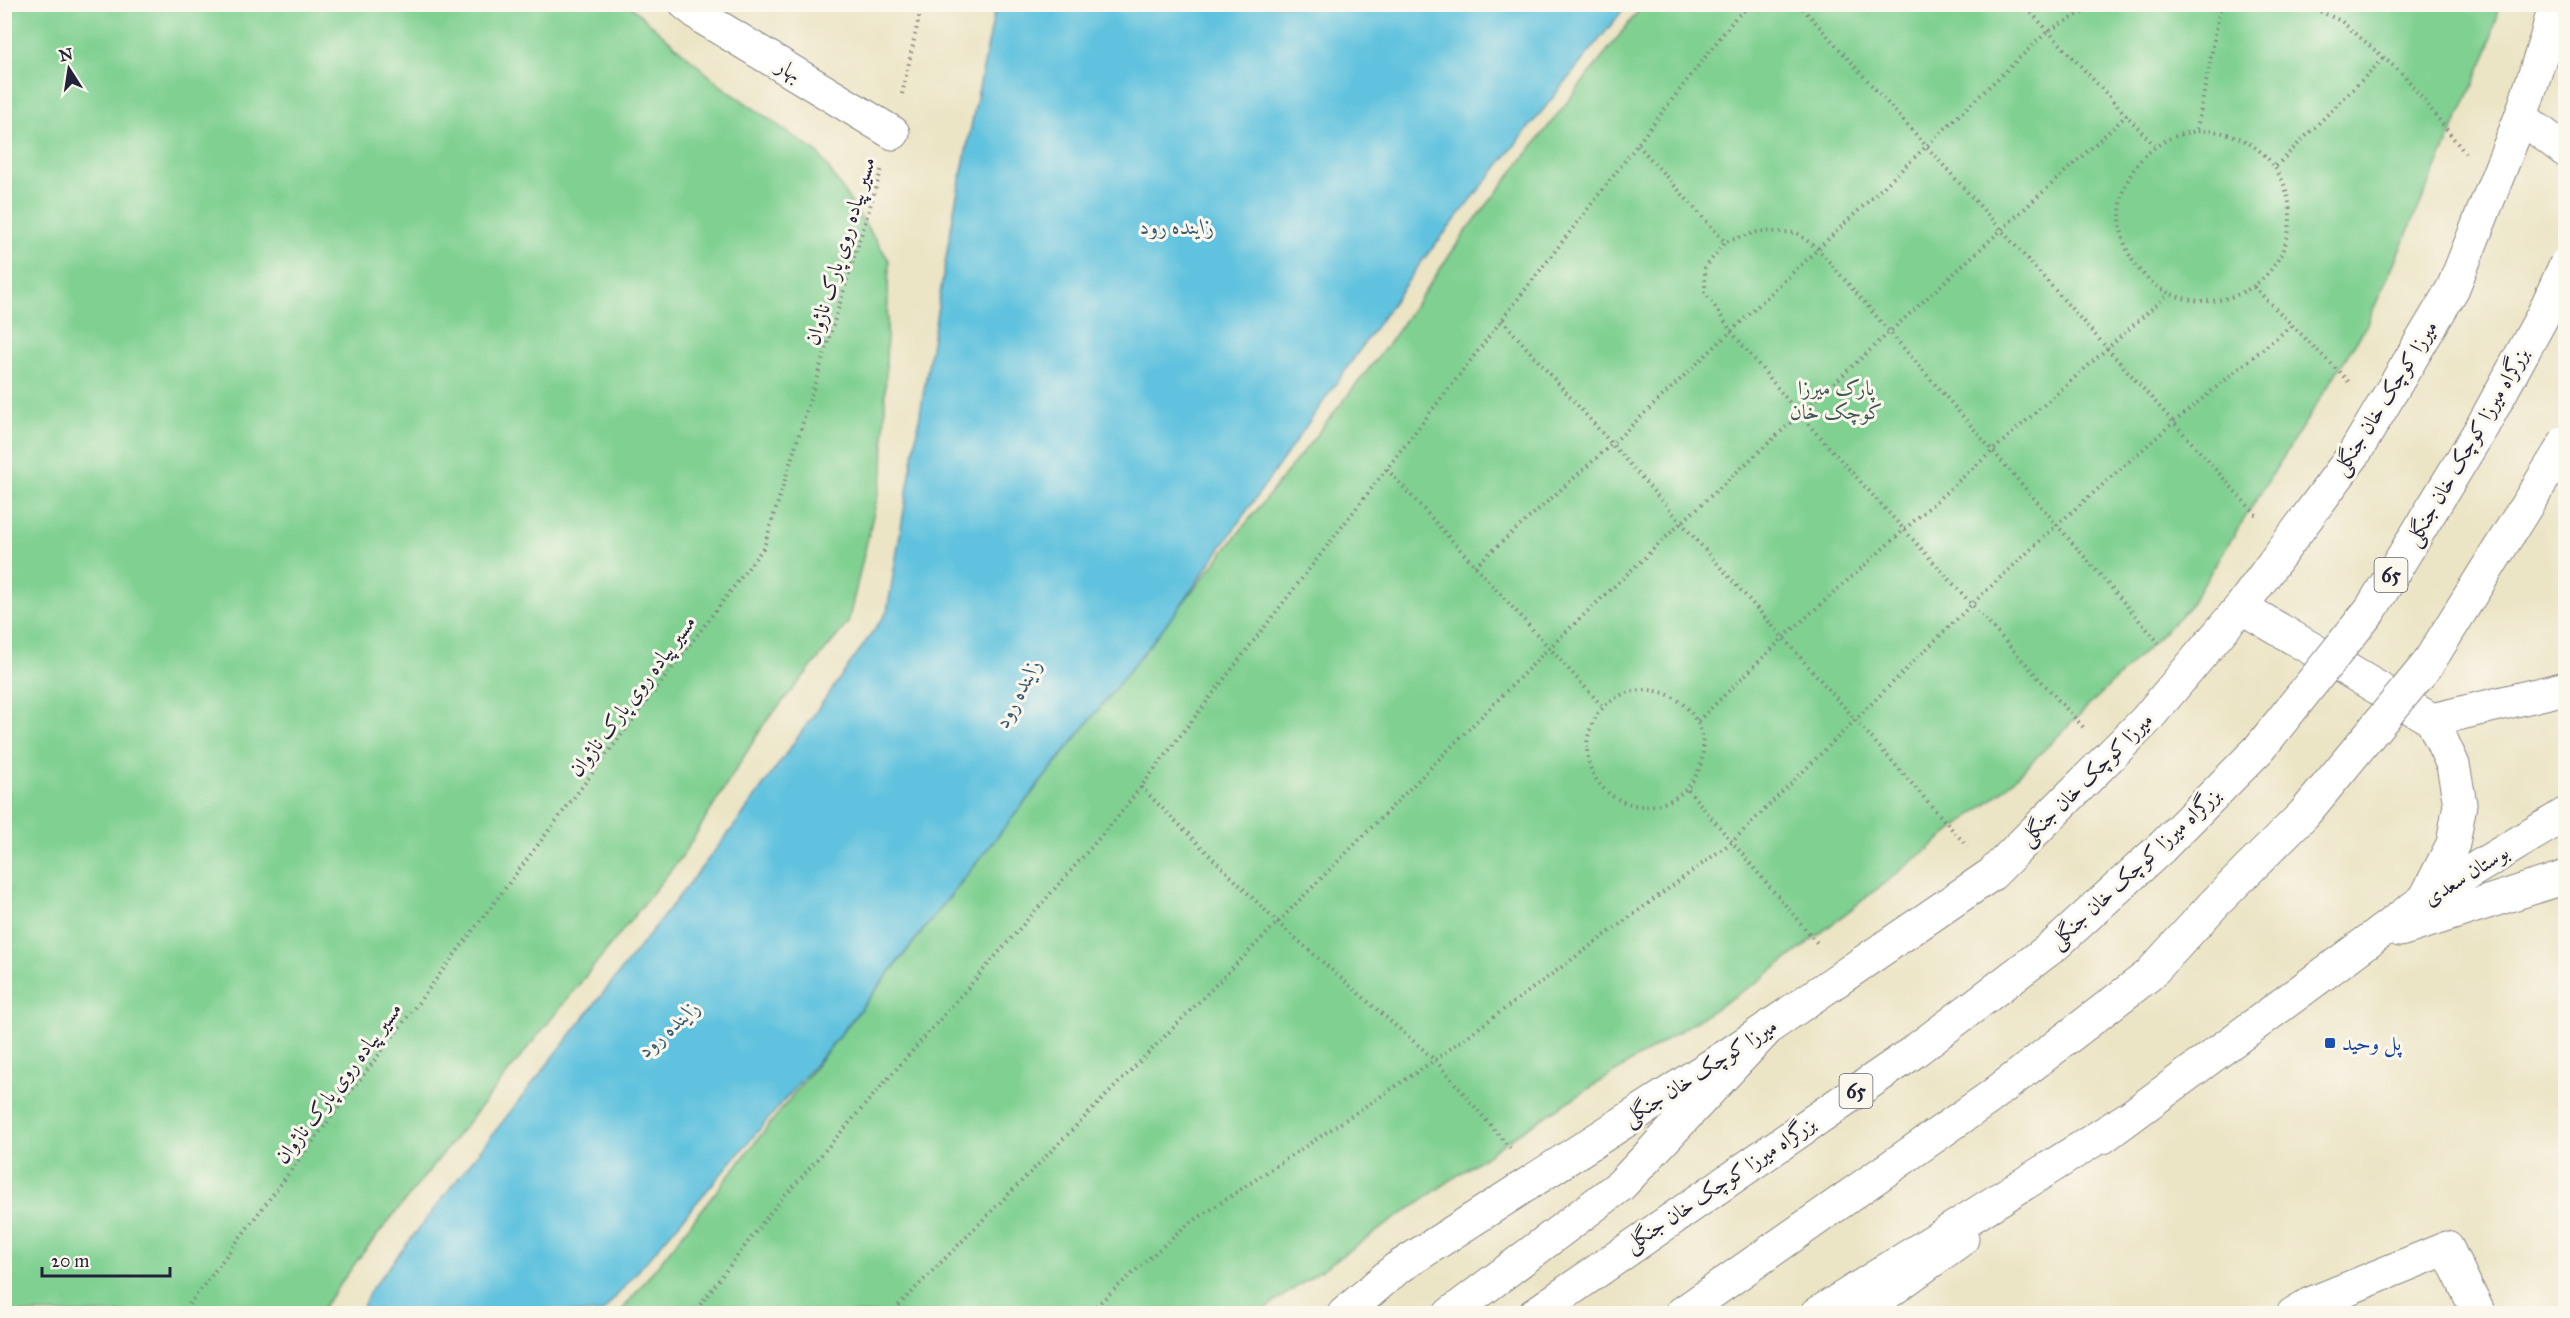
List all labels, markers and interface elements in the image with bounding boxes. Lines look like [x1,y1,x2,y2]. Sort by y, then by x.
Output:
north arrow [39,39,99,99]
text: N [57,44,75,66]
street label: بهار [770,52,806,88]
street label: مسیر پیاده روی پارک ناژوان [799,154,883,349]
water label: زاینده رود [1140,213,1214,240]
street label: میرزا کوچک خان جنگلی [2327,316,2446,482]
street label: بزرگراه میرزا کوچک خان جنگلی [2399,342,2537,552]
park label: پارک میرزا کوچک خان [1790,375,1882,426]
road number: 65 [2374,558,2408,592]
street label: مسیر پیاده روی پارک ناژوان [563,610,703,783]
water label: زاینده رود [988,654,1047,732]
street label: میرزا کوچک خان جنگلی [2014,707,2160,853]
street label: بزرگراه میرزا کوچک خان جنگلی [2043,781,2228,956]
street label: بوستان سعدی [2419,839,2513,911]
water label: زاینده رود [632,993,705,1063]
street label: مسیر پیاده روی پارک ناژوان [269,997,409,1170]
street label: میرزا کوچک خان جنگلی [1618,1013,1783,1134]
place label: پل وحید [2342,1030,2402,1058]
marker: پل وحید [2323,1036,2337,1050]
road number: 65 [1840,1074,1872,1108]
street label: بزرگراه میرزا کوچک خان جنگلی [1619,1109,1822,1260]
scale bar [42,1240,170,1278]
text: 20 m [51,1250,89,1272]

